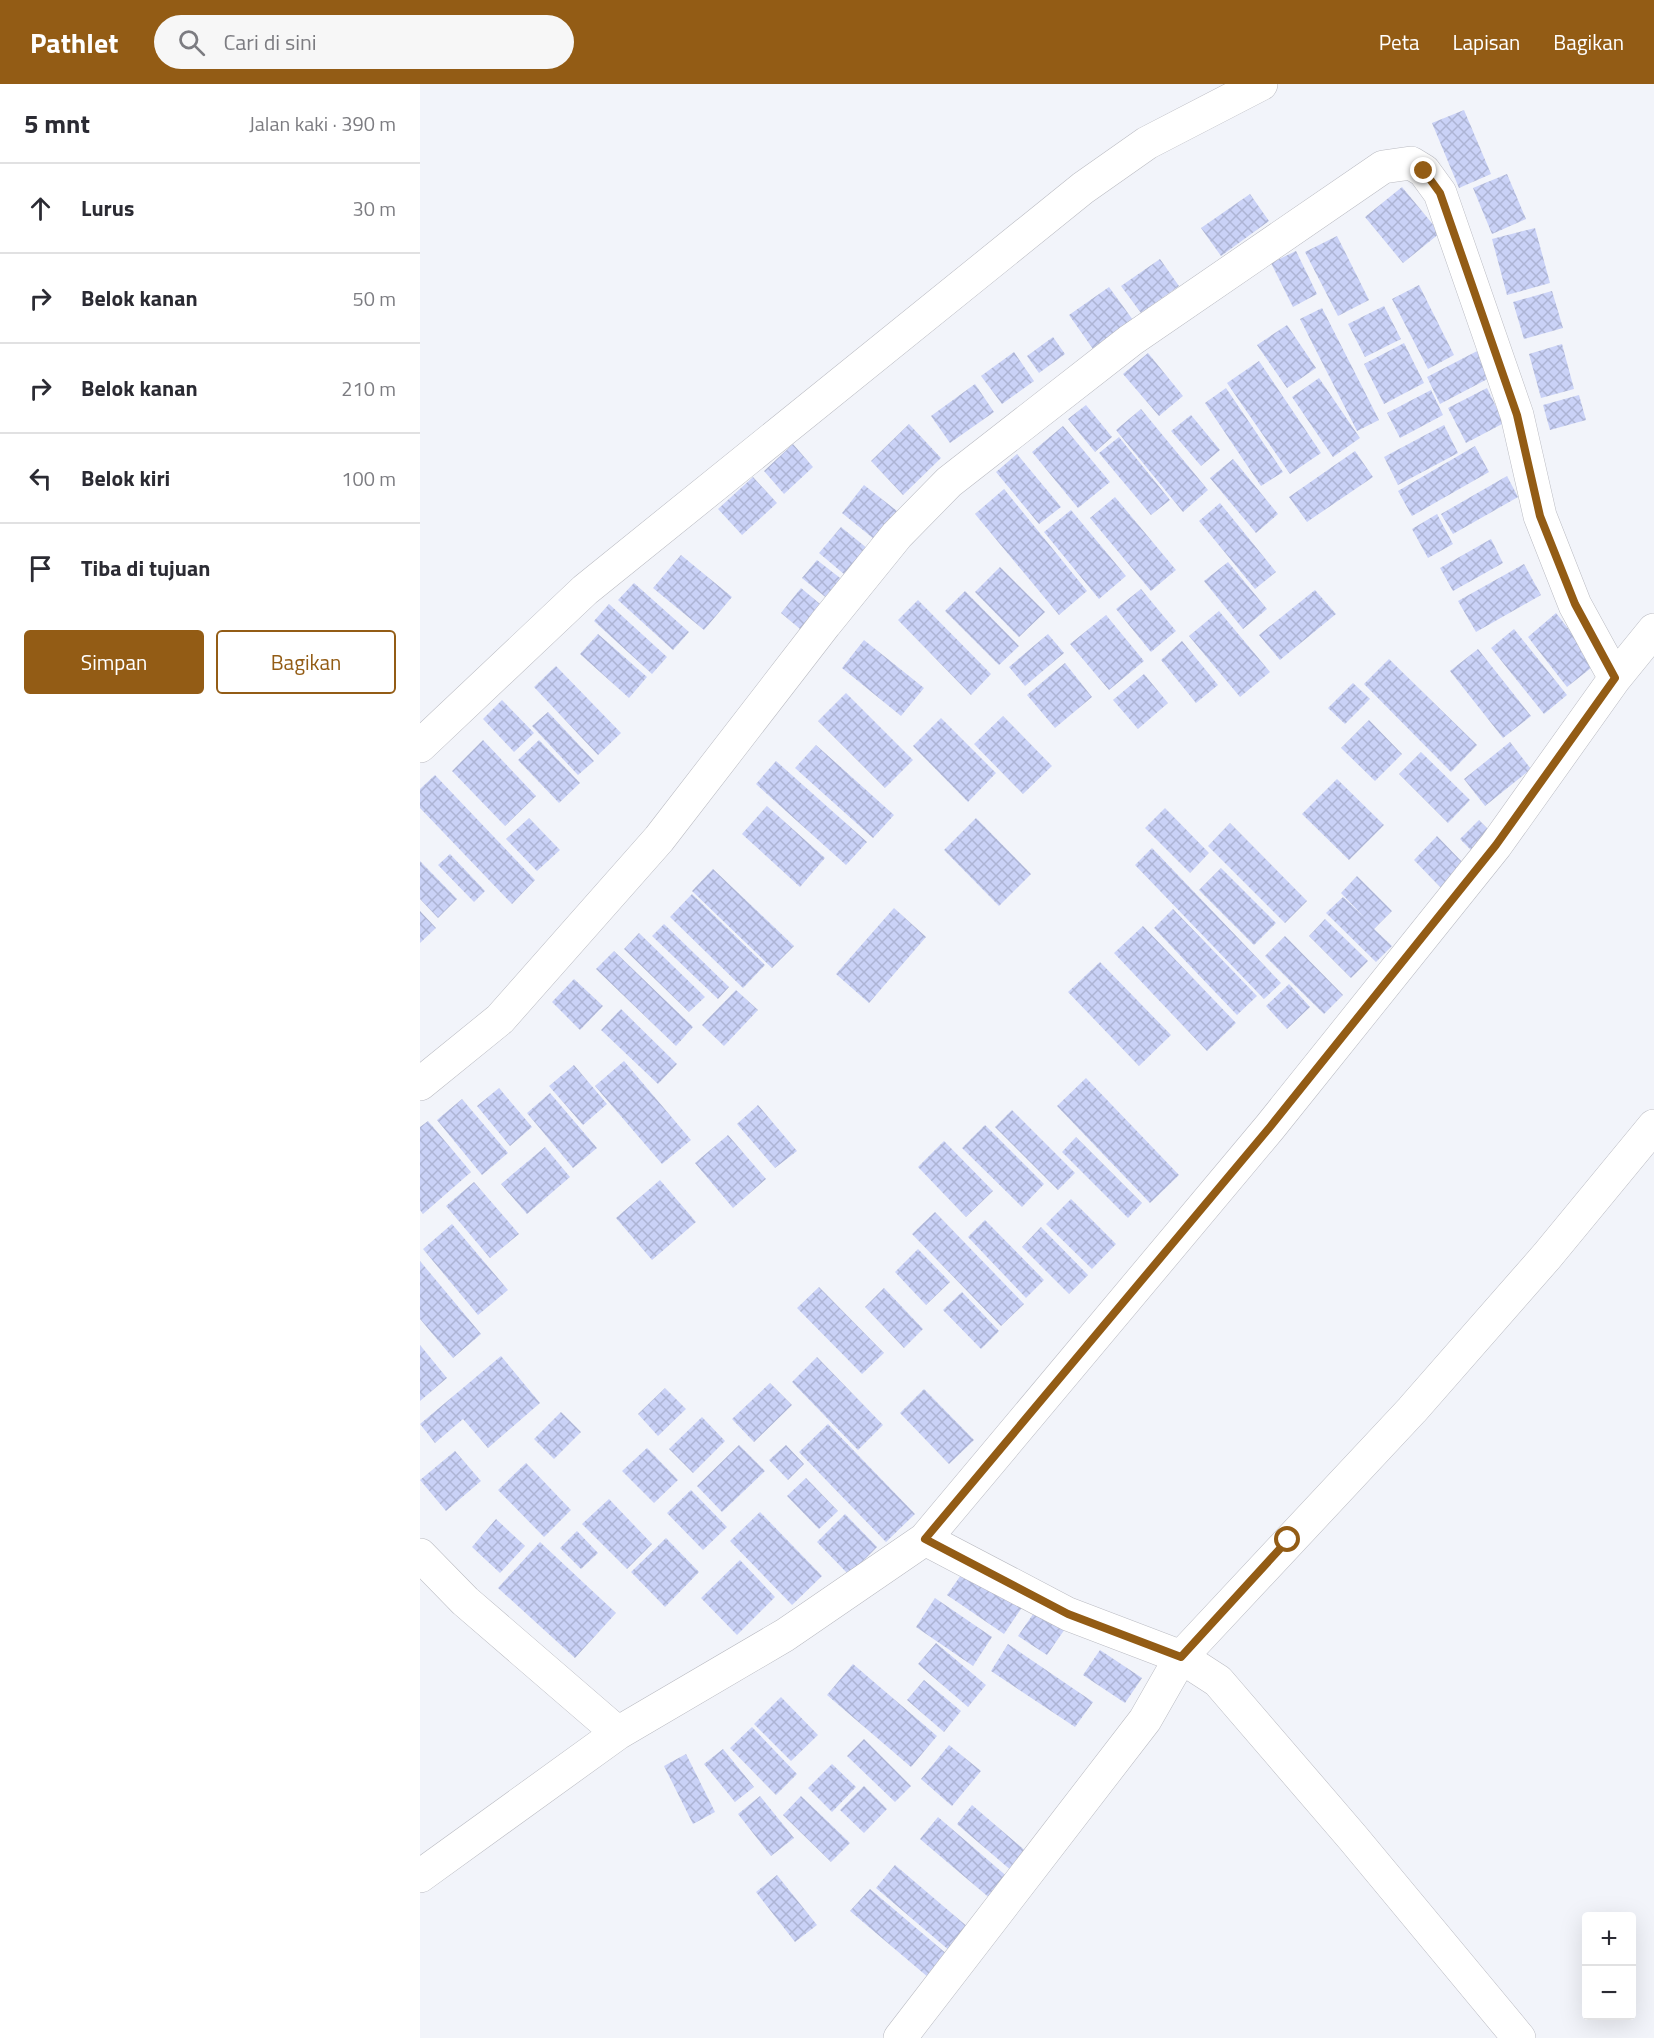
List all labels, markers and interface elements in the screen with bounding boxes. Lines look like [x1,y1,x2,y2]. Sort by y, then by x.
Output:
search box [154,15,574,69]
text: Pathlet [30,21,118,64]
text: Cari di sini [223,25,317,59]
icon: search [175,26,208,59]
text: Peta [1379,26,1420,58]
text: Lapisan [1453,26,1520,58]
text: Bagikan [1553,26,1624,58]
text: 5 mnt [24,104,90,143]
text: Jalan kaki · 390 m [249,108,396,139]
route end [1410,157,1436,183]
text: Lurus [81,191,134,225]
icon: ahead [24,192,57,225]
text: 30 m [352,193,396,224]
text: Belok kanan [81,281,198,315]
icon: right [24,282,57,315]
text: 50 m [352,283,396,314]
text: Belok kanan [81,371,198,405]
icon: right [24,372,57,405]
text: 210 m [341,373,396,404]
text: Belok kiri [81,461,170,495]
icon: left [24,462,57,495]
text: 100 m [341,463,396,494]
text: Tiba di tujuan [81,551,210,585]
icon: arrive [24,552,57,585]
button: Simpan [24,630,204,694]
button: Bagikan [216,630,396,694]
route start [1274,1526,1300,1552]
map controls [1582,1912,1636,2020]
button: + [1582,1912,1636,1966]
button: − [1582,1966,1636,2020]

